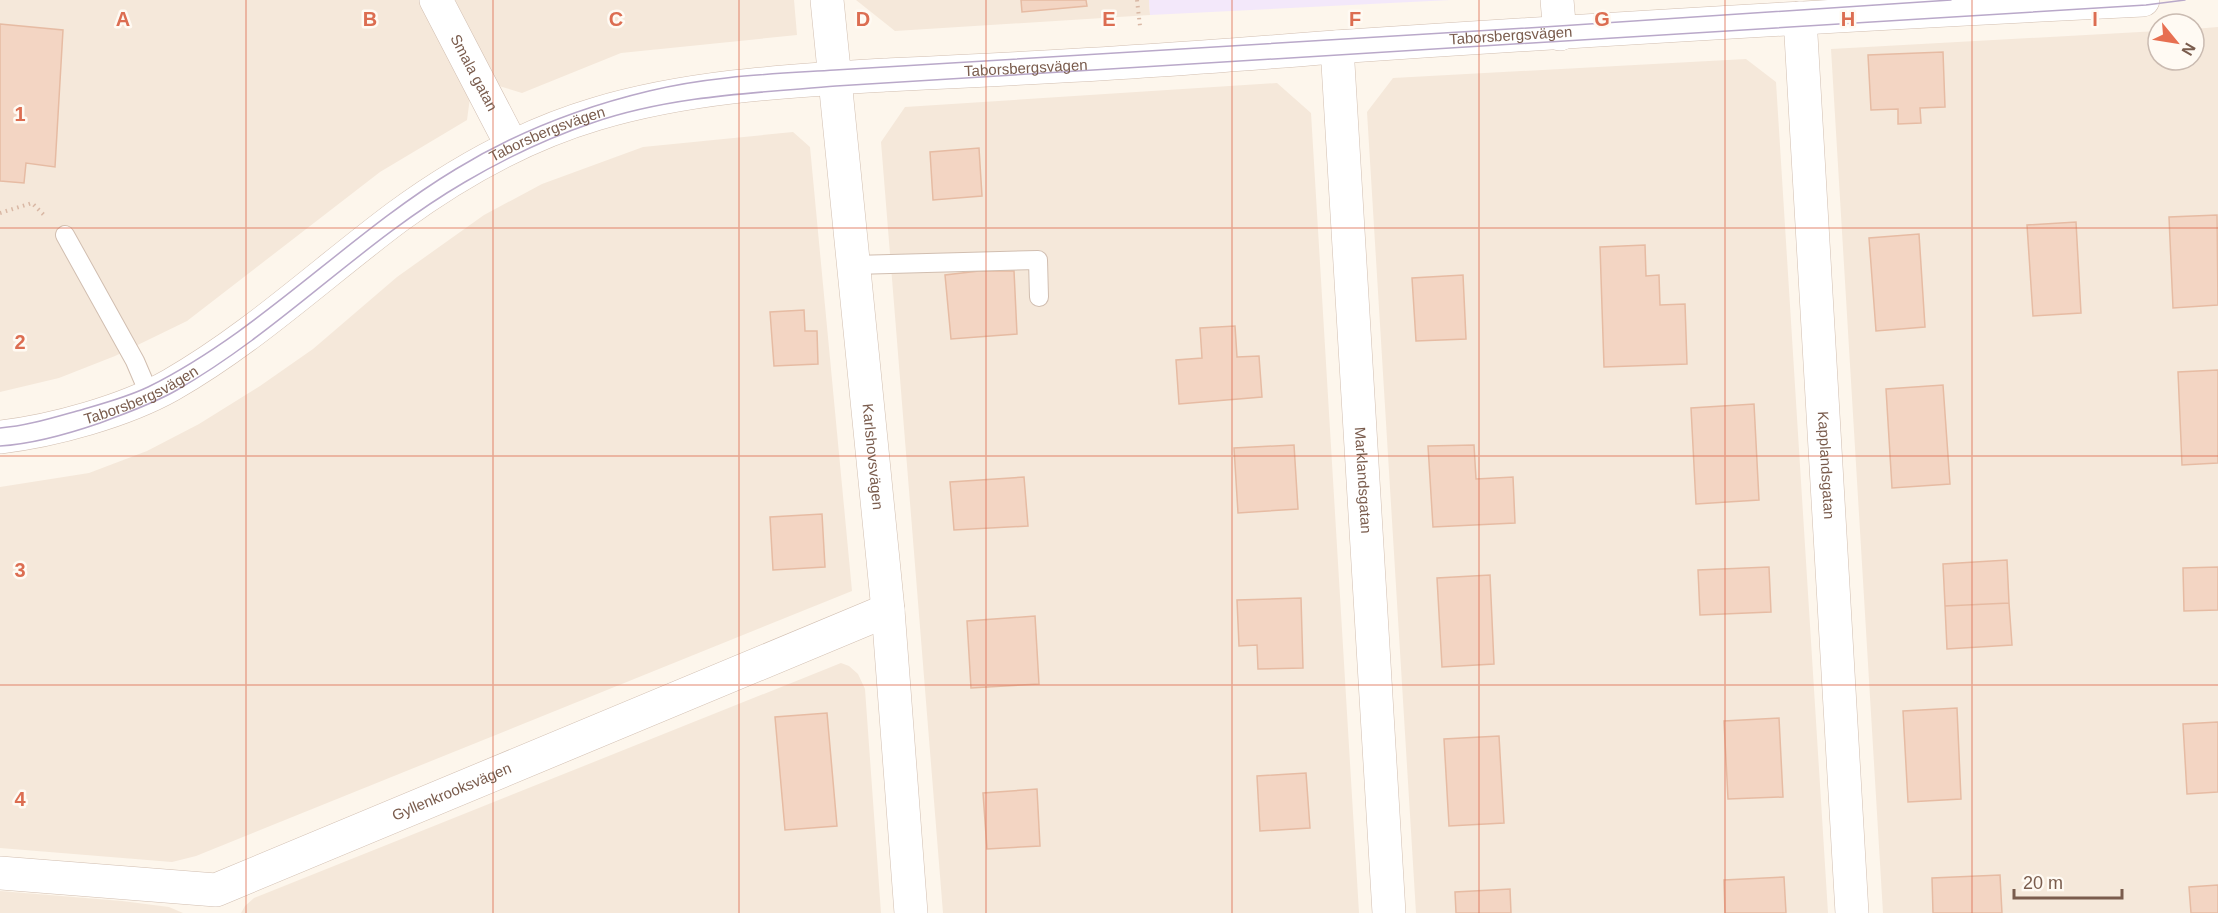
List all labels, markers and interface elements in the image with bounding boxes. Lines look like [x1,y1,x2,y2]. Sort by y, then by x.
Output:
text: A [116,8,130,30]
text: B [363,8,377,30]
text: C [609,8,623,30]
text: D [856,8,870,30]
text: E [1102,8,1116,30]
text: F [1349,8,1361,30]
text: G [1594,8,1610,30]
text: H [1841,8,1855,30]
text: I [2092,8,2098,30]
north arrow [2146,12,2206,72]
street label: Taborsbergsvägen [1449,23,1573,47]
street label: Smala gatan [447,31,501,114]
text: N [2178,40,2199,59]
street label: Taborsbergsvägen [964,56,1088,79]
text: 1 [14,103,26,125]
street label: Taborsbergsvägen [486,103,607,165]
text: 2 [14,331,26,353]
street label: Taborsbergsvägen [82,362,201,427]
street label: Karlshovsvägen [859,403,887,511]
street label: Kapplandsgatan [1815,411,1838,520]
street label: Marklandsgatan [1352,426,1375,534]
text: 3 [14,559,26,581]
street label: Gyllenkrooksvägen [389,759,514,824]
text: 4 [14,788,26,810]
scale bar [2014,862,2122,900]
text: 20 m [2023,873,2063,893]

